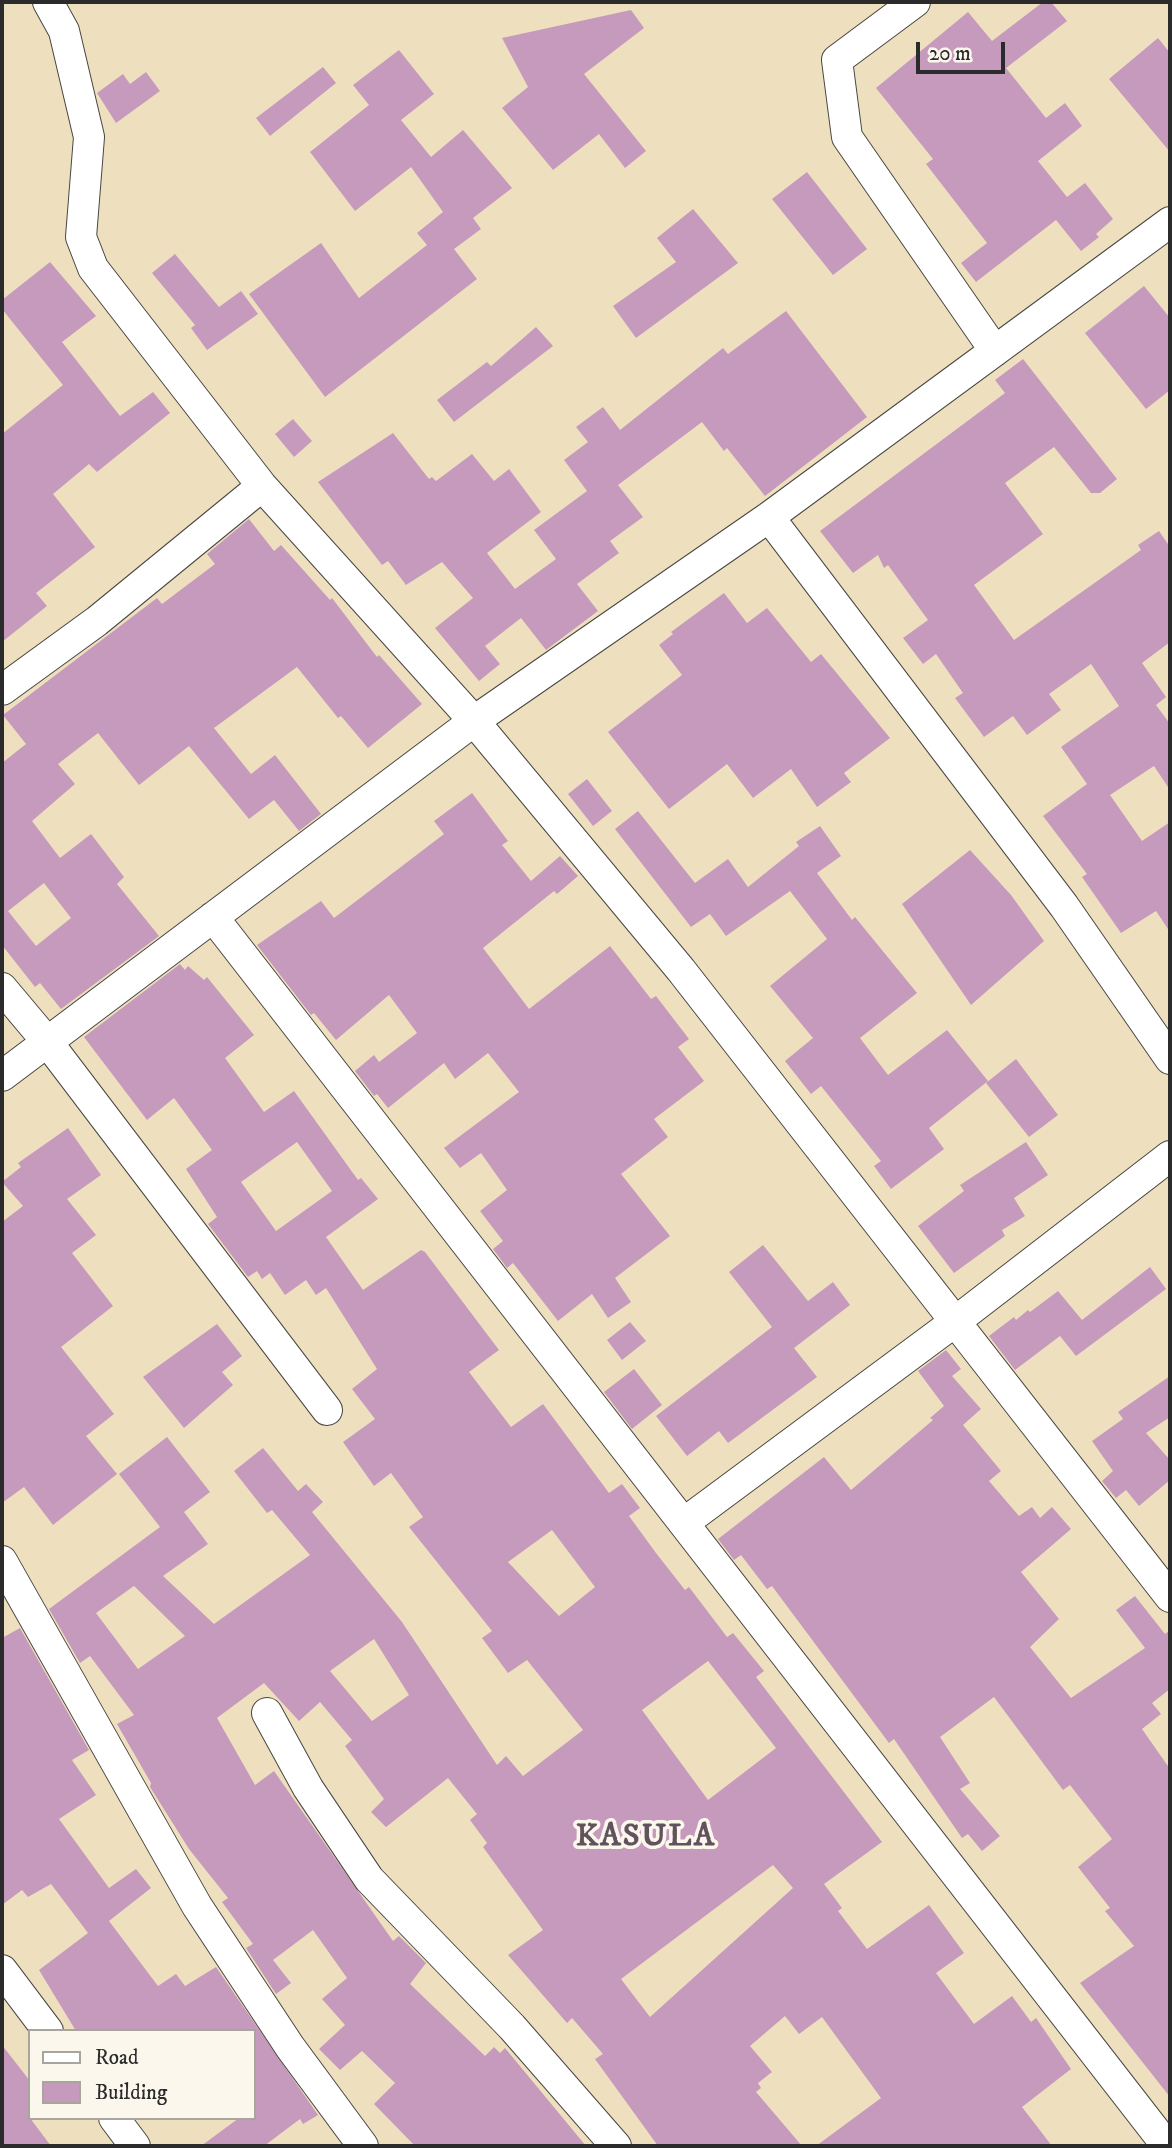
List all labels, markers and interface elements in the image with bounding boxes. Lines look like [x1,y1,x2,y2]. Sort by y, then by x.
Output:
scale bar [920,28,1009,72]
text: 20 m [929,41,971,67]
district label: KASULA [577,1819,715,1857]
legend [28,2029,256,2120]
text: Road [95,2045,139,2071]
text: Building [95,2080,167,2106]

